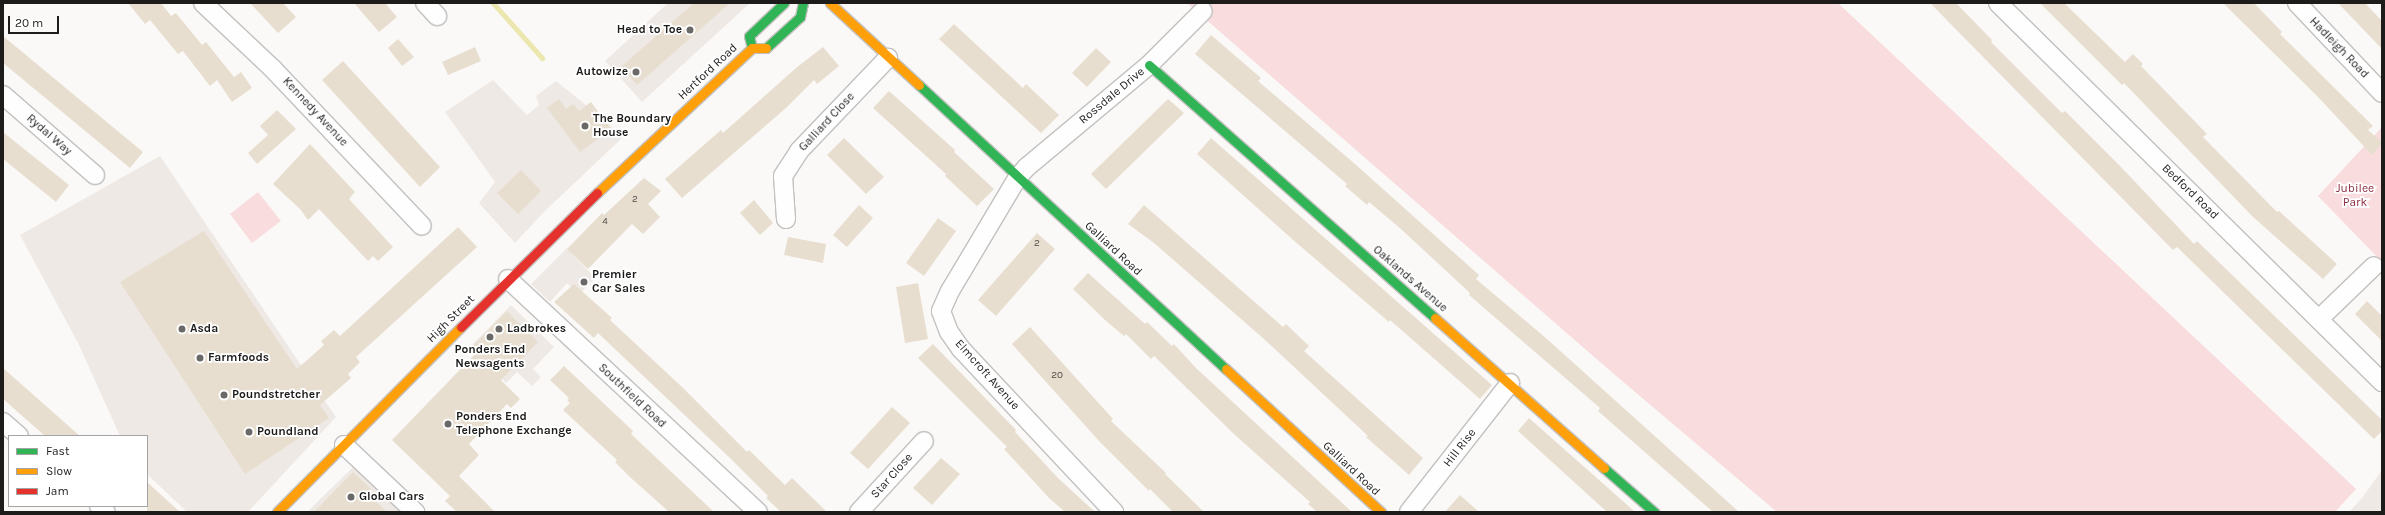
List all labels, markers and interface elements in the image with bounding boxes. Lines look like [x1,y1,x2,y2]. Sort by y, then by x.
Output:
scale bar [10,8,61,34]
street label: Hadleigh Road [2306,14,2372,82]
text: 20 m [15,16,43,30]
place label: Head to Toe [617,23,682,37]
marker: Head to Toe [685,25,695,35]
street label: Hertford Road [675,41,741,103]
place label: Autowize [576,65,628,79]
street label: Rossdale Drive [1076,65,1148,127]
marker: Autowize [631,67,641,77]
street label: Kennedy Avenue [279,74,351,150]
street label: Galliard Close [796,90,858,154]
street label: Rydal Way [23,111,75,159]
place label: The Boundary House [593,112,671,140]
marker: The Boundary House [580,121,590,131]
street label: Bedford Road [2159,161,2221,223]
park label: Jubilee Park [2336,182,2374,210]
house number: 2 [632,194,638,206]
house number: 4 [602,216,608,228]
street label: Galliard Road [1081,219,1145,279]
house number: 2 [1034,238,1040,250]
street label: Oaklands Avenue [1370,243,1450,315]
place label: Premier Car Sales [592,268,645,296]
marker: Premier Car Sales [579,277,589,287]
street label: High Street [424,292,478,346]
place label: Asda [190,322,218,336]
place label: Ladbrokes [507,322,566,336]
marker: Asda [177,324,187,334]
marker: Ladbrokes [494,324,504,334]
marker: Ponders End Newsagents [485,332,495,342]
street label: Elmcroft Avenue [952,337,1022,413]
place label: Ponders End Newsagents [455,343,525,371]
place label: Farmfoods [208,351,269,365]
marker: Farmfoods [195,353,205,363]
street label: Southfield Road [595,361,669,431]
house number: 20 [1051,370,1063,382]
place label: Poundstretcher [232,388,320,402]
marker: Poundstretcher [219,390,229,400]
place label: Ponders End Telephone Exchange [456,410,572,438]
marker: Ponders End Telephone Exchange [443,419,453,429]
place label: Poundland [257,425,319,439]
street label: Hill Rise [1441,426,1479,470]
marker: Poundland [244,427,254,437]
legend [8,435,148,507]
street label: Galliard Road [1319,439,1383,499]
text: Fast [46,444,69,458]
street label: Star Close [868,451,916,501]
text: Slow [46,464,72,478]
text: Jam [46,484,69,498]
place label: Global Cars [359,490,424,504]
marker: Global Cars [346,492,356,502]

